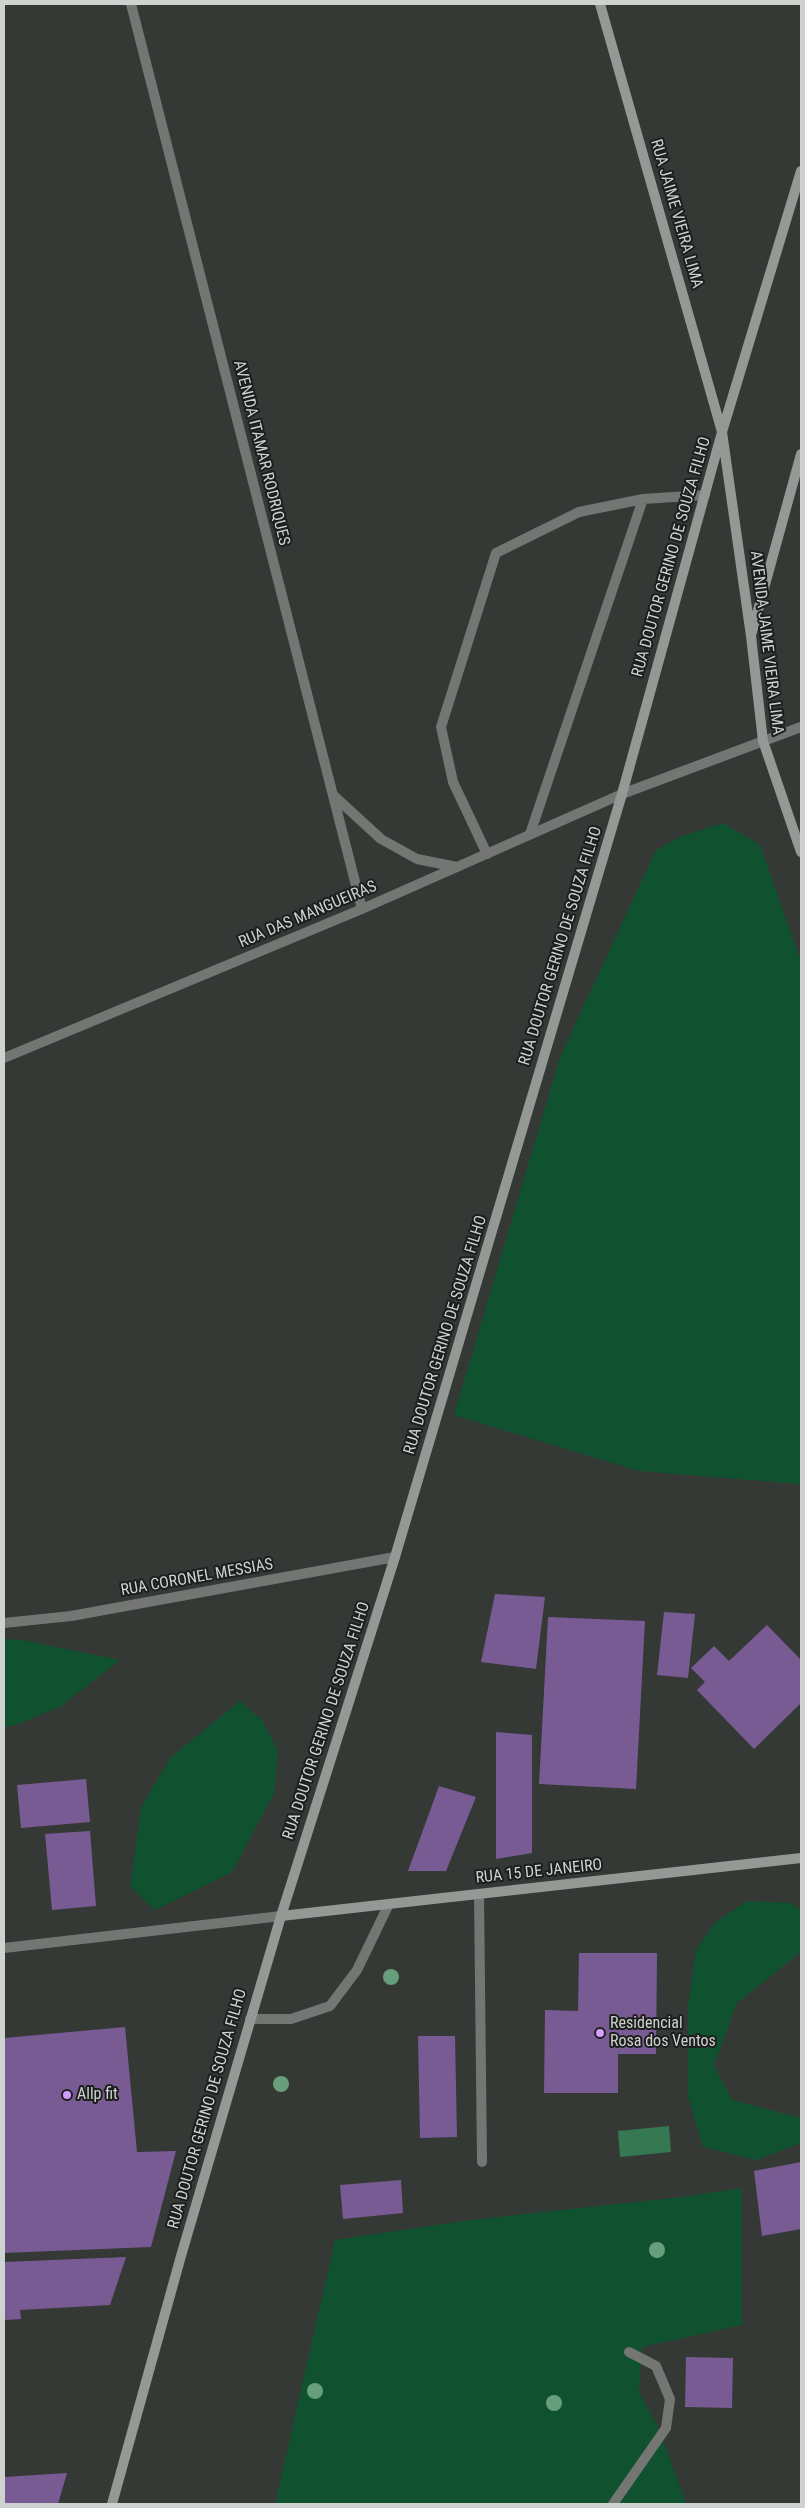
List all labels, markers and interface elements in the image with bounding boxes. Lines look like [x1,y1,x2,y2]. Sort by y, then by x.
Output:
street label: RUA JAIME VIEIRA LIMA [646,137,706,291]
street label: AVENIDA ITAMAR RODRIQUES [229,358,293,548]
street label: RUA DOUTOR GERINO DE SOUZA FILHO [628,435,716,679]
street label: AVENIDA JAIME VIEIRA LIMA [745,550,787,736]
street label: RUA DOUTOR GERINO DE SOUZA FILHO [515,824,607,1068]
street label: RUA DAS MANGUEIRAS [236,877,380,953]
street label: RUA DOUTOR GERINO DE SOUZA FILHO [400,1213,492,1457]
street label: RUA CORONEL MESSIAS [119,1555,275,1601]
street label: RUA DOUTOR GERINO DE SOUZA FILHO [279,1600,375,1842]
street label: RUA 15 DE JANEIRO [475,1856,603,1888]
street label: RUA DOUTOR GERINO DE SOUZA FILHO [164,1987,252,2231]
place label: Residencial Rosa dos Ventos [610,2014,716,2052]
marker: Residencial Rosa dos Ventos [594,2027,606,2039]
place label: Allp fit [77,2085,118,2105]
marker: Allp fit [61,2089,73,2101]

